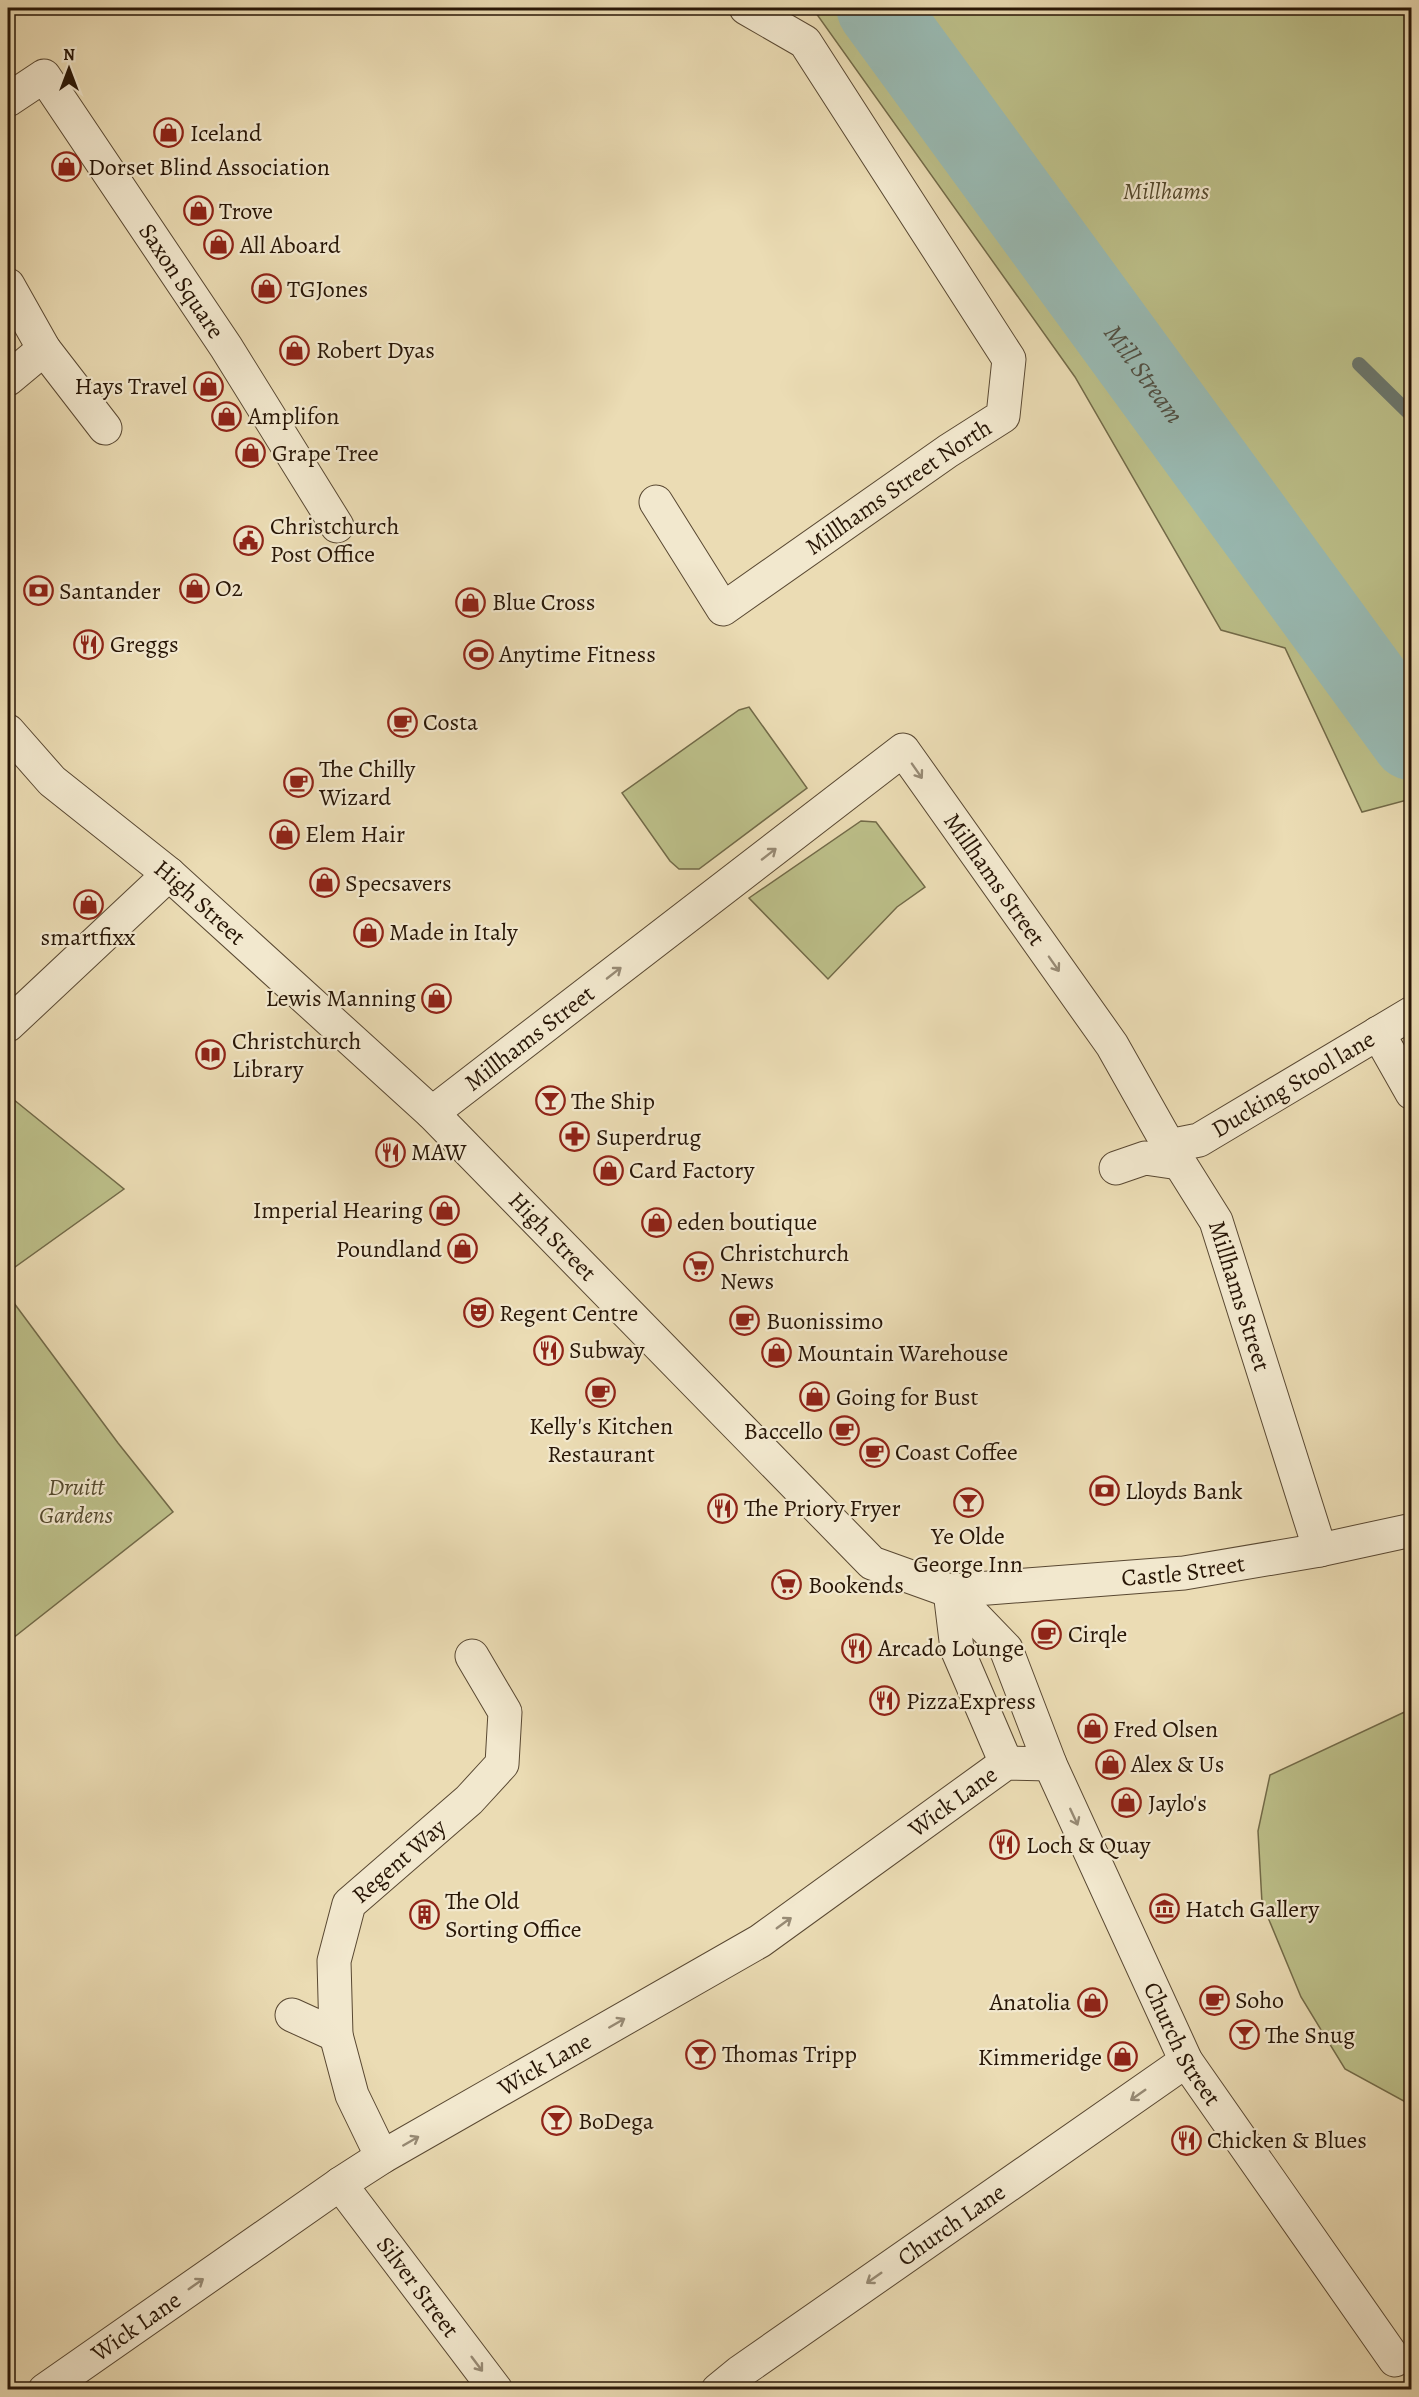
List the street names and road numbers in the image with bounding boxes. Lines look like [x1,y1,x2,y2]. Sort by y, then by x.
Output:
street label: Saxon Square [131,217,232,345]
street label: Millhams Street North [799,411,998,562]
street label: Millhams Street [936,806,1053,952]
street label: High Street [148,852,253,952]
street label: Millhams Street [458,978,601,1098]
street label: Ducking Stool lane [1205,1023,1381,1145]
street label: High Street [502,1185,604,1288]
street label: Millhams Street [1201,1216,1278,1375]
street label: Castle Street [1120,1547,1247,1594]
street label: Wick Lane [901,1759,1004,1845]
street label: Regent Way [345,1811,453,1910]
street label: Church Street [1136,1977,1229,2112]
street label: Wick Lane [491,2025,597,2104]
street label: Church Lane [891,2176,1012,2274]
street label: Silver Street [369,2230,467,2344]
street label: Wick Lane [84,2284,187,2369]

